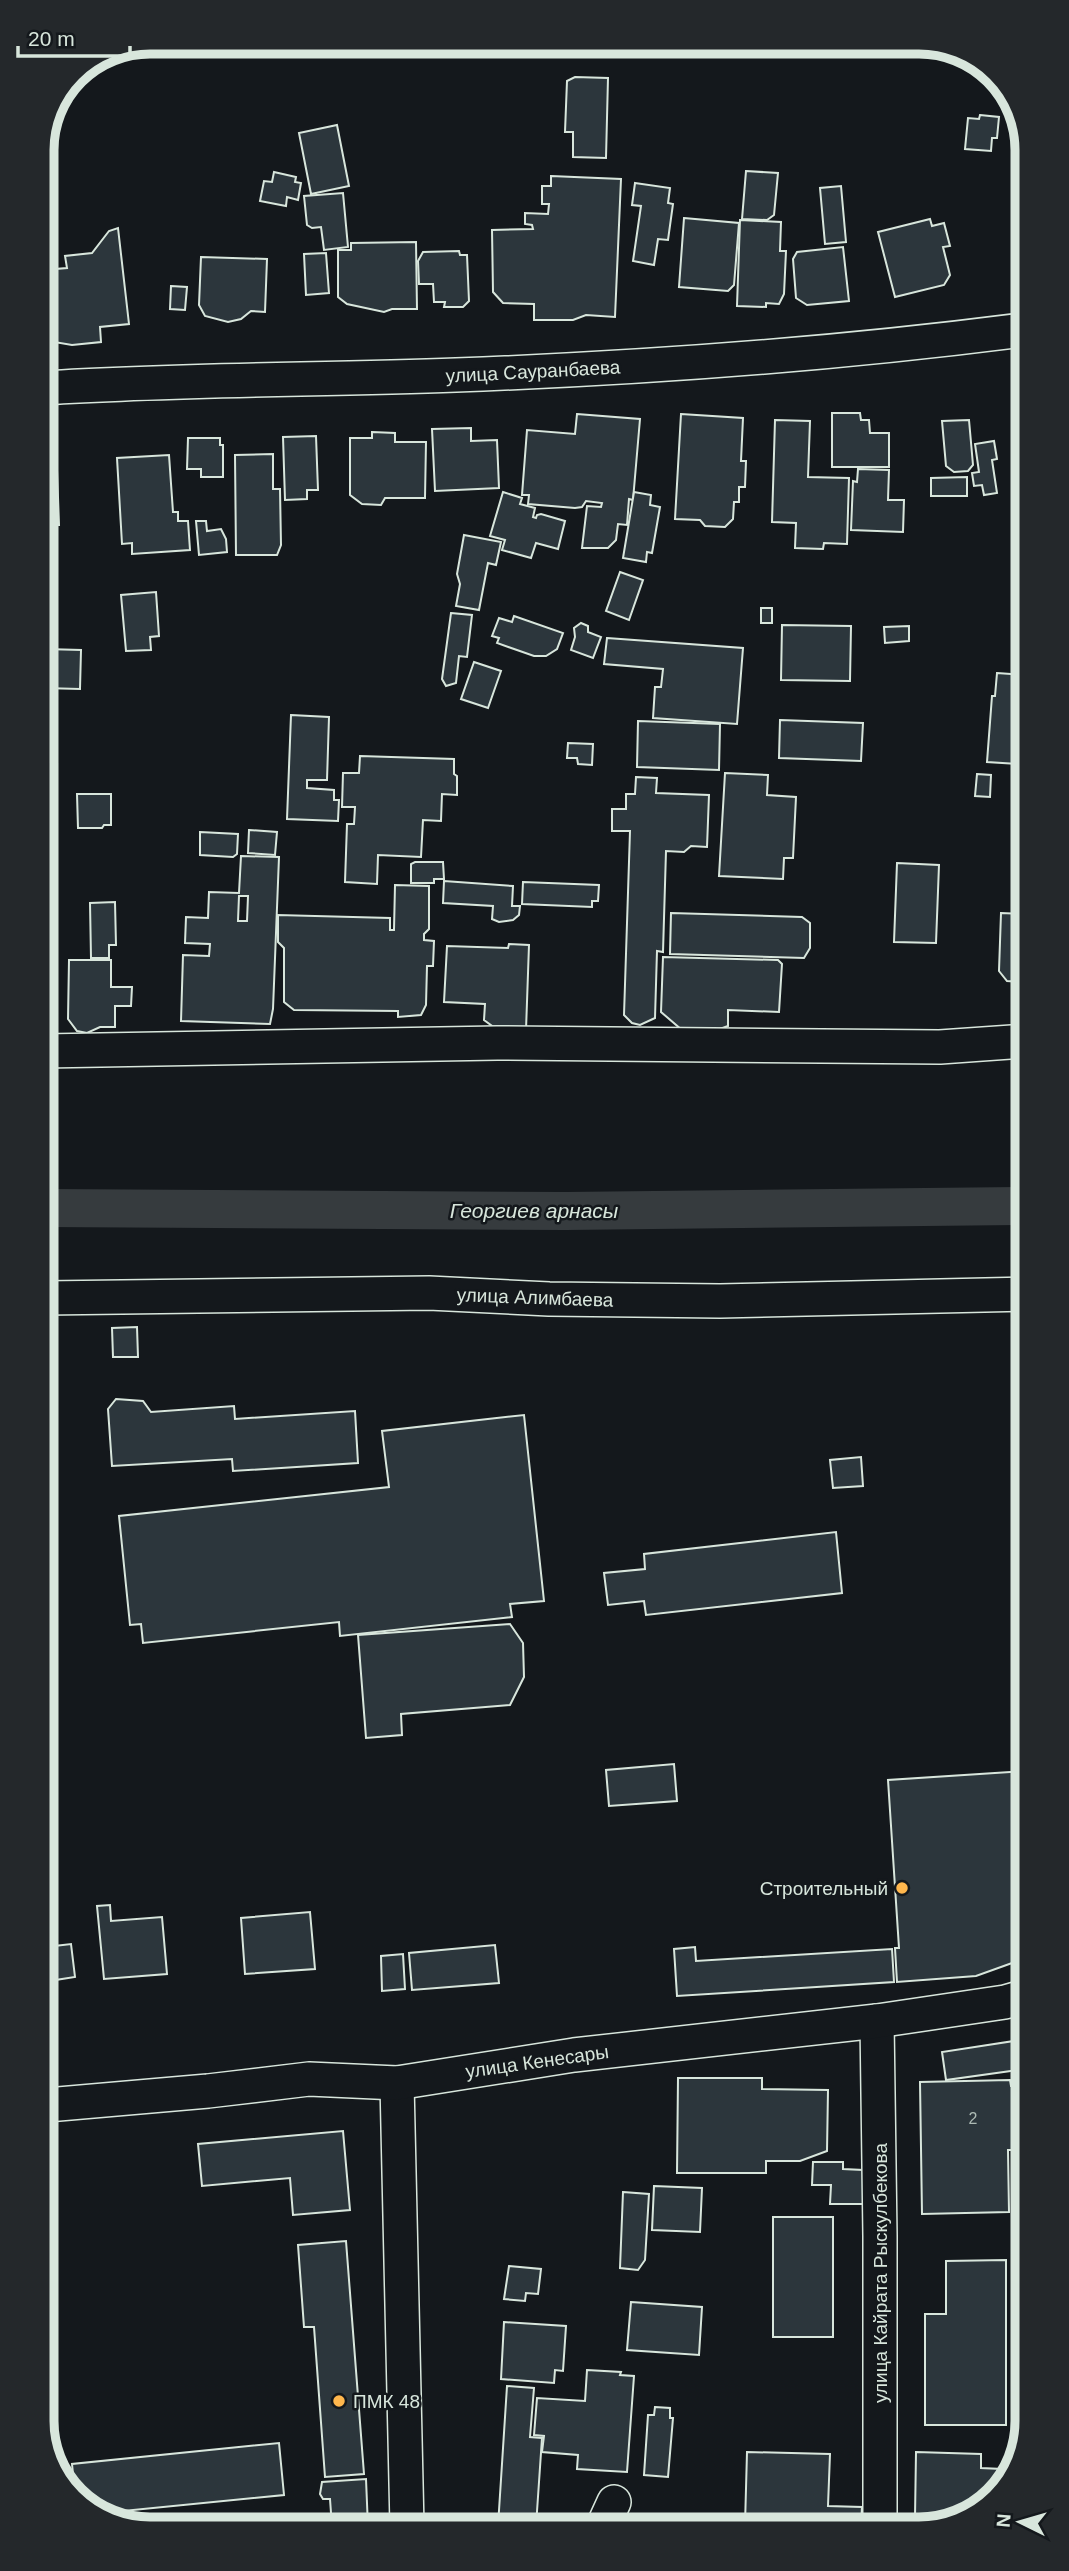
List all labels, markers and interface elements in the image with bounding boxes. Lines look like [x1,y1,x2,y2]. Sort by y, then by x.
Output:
scale bar [18,14,130,58]
text: 20 m [28,27,75,50]
street label: улица Сауранбаева [445,356,621,387]
water label: Георгиев арнасы [450,1199,619,1222]
street label: улица Алимбаева [456,1284,614,1311]
place label: Строительный [760,1878,888,1899]
marker: Строительный [894,1880,910,1896]
street label: улица Кенесары [464,2041,610,2082]
house number: 2 [969,2110,978,2127]
street label: улица Кайрата Рыскулбекова [870,2143,891,2403]
place label: ПМК 48 [353,2391,420,2412]
marker: ПМК 48 [331,2393,347,2409]
north arrow [985,2487,1055,2557]
text: N [993,2513,1015,2528]

